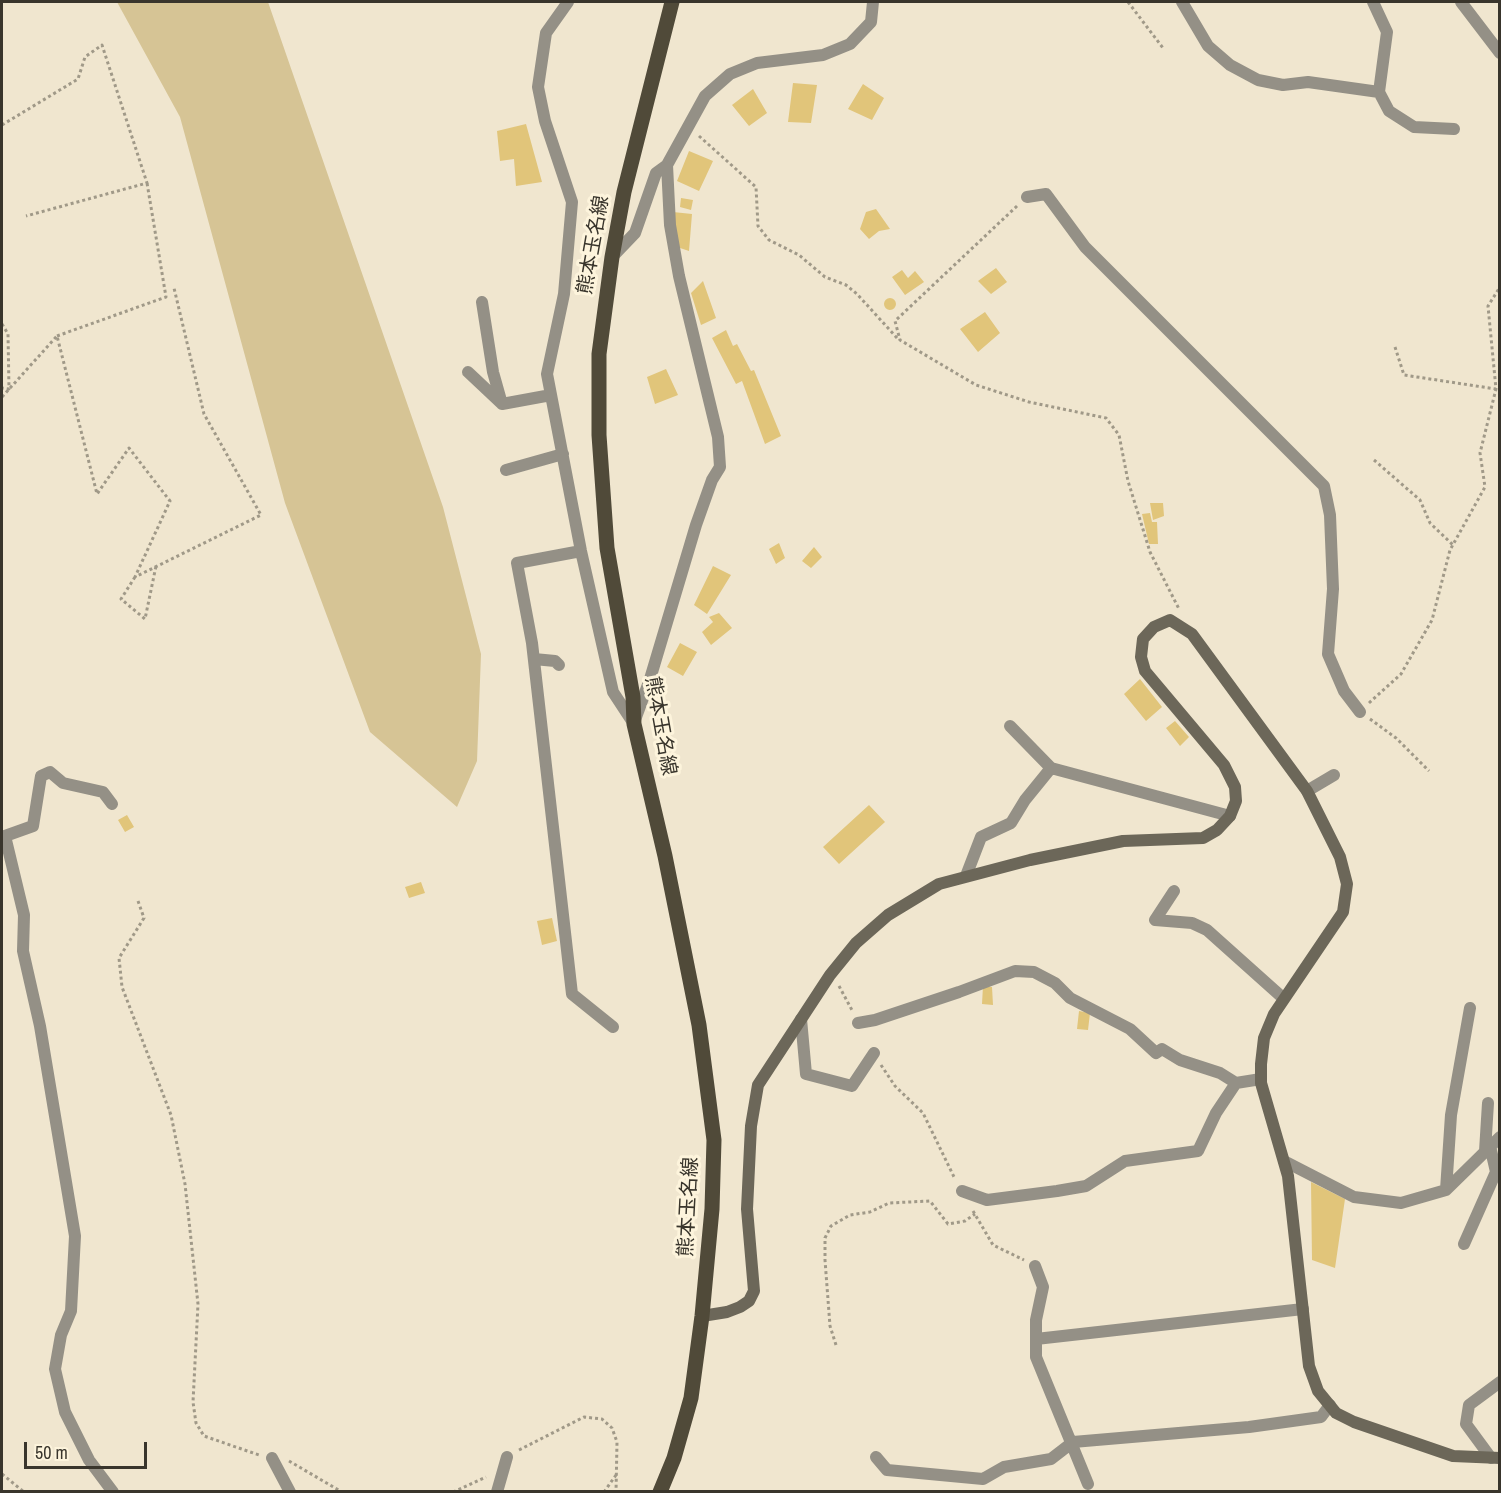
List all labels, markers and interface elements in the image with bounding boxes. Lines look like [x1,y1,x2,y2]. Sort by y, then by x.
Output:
street label: 熊本玉名線 [573,194,615,296]
street label: 熊本玉名線 [639,675,681,777]
street label: 熊本玉名線 [674,1156,704,1258]
scale bar [27,1430,150,1468]
text: 50 m [35,1440,68,1465]

